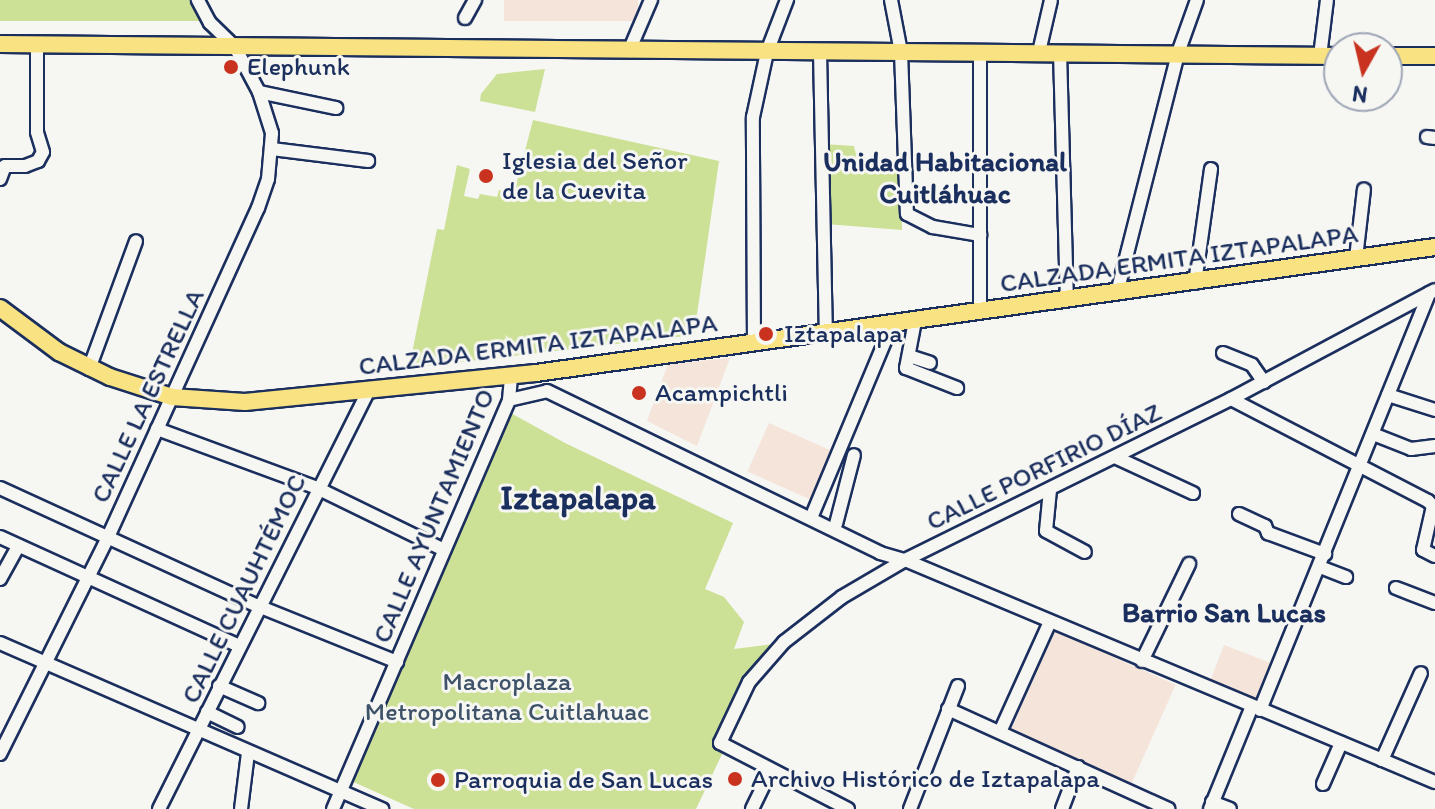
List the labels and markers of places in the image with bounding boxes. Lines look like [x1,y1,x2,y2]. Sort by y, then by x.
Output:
place label: Elephunk [247,51,350,83]
marker: Elephunk [222,58,240,76]
place label: Iglesia del Señor de la Cuevita [502,145,688,206]
marker: Iglesia del Señor de la Cuevita [477,167,495,185]
place label: Iztapalapa [784,318,903,350]
marker: Iztapalapa [755,323,777,345]
place label: Acampichtli [655,377,788,409]
marker: Acampichtli [630,384,648,402]
place label: Archivo Histórico de Iztapalapa [751,763,1100,795]
place label: Parroquia de San Lucas [454,764,713,796]
marker: Archivo Histórico de Iztapalapa [726,770,744,788]
marker: Parroquia de San Lucas [429,771,447,789]

